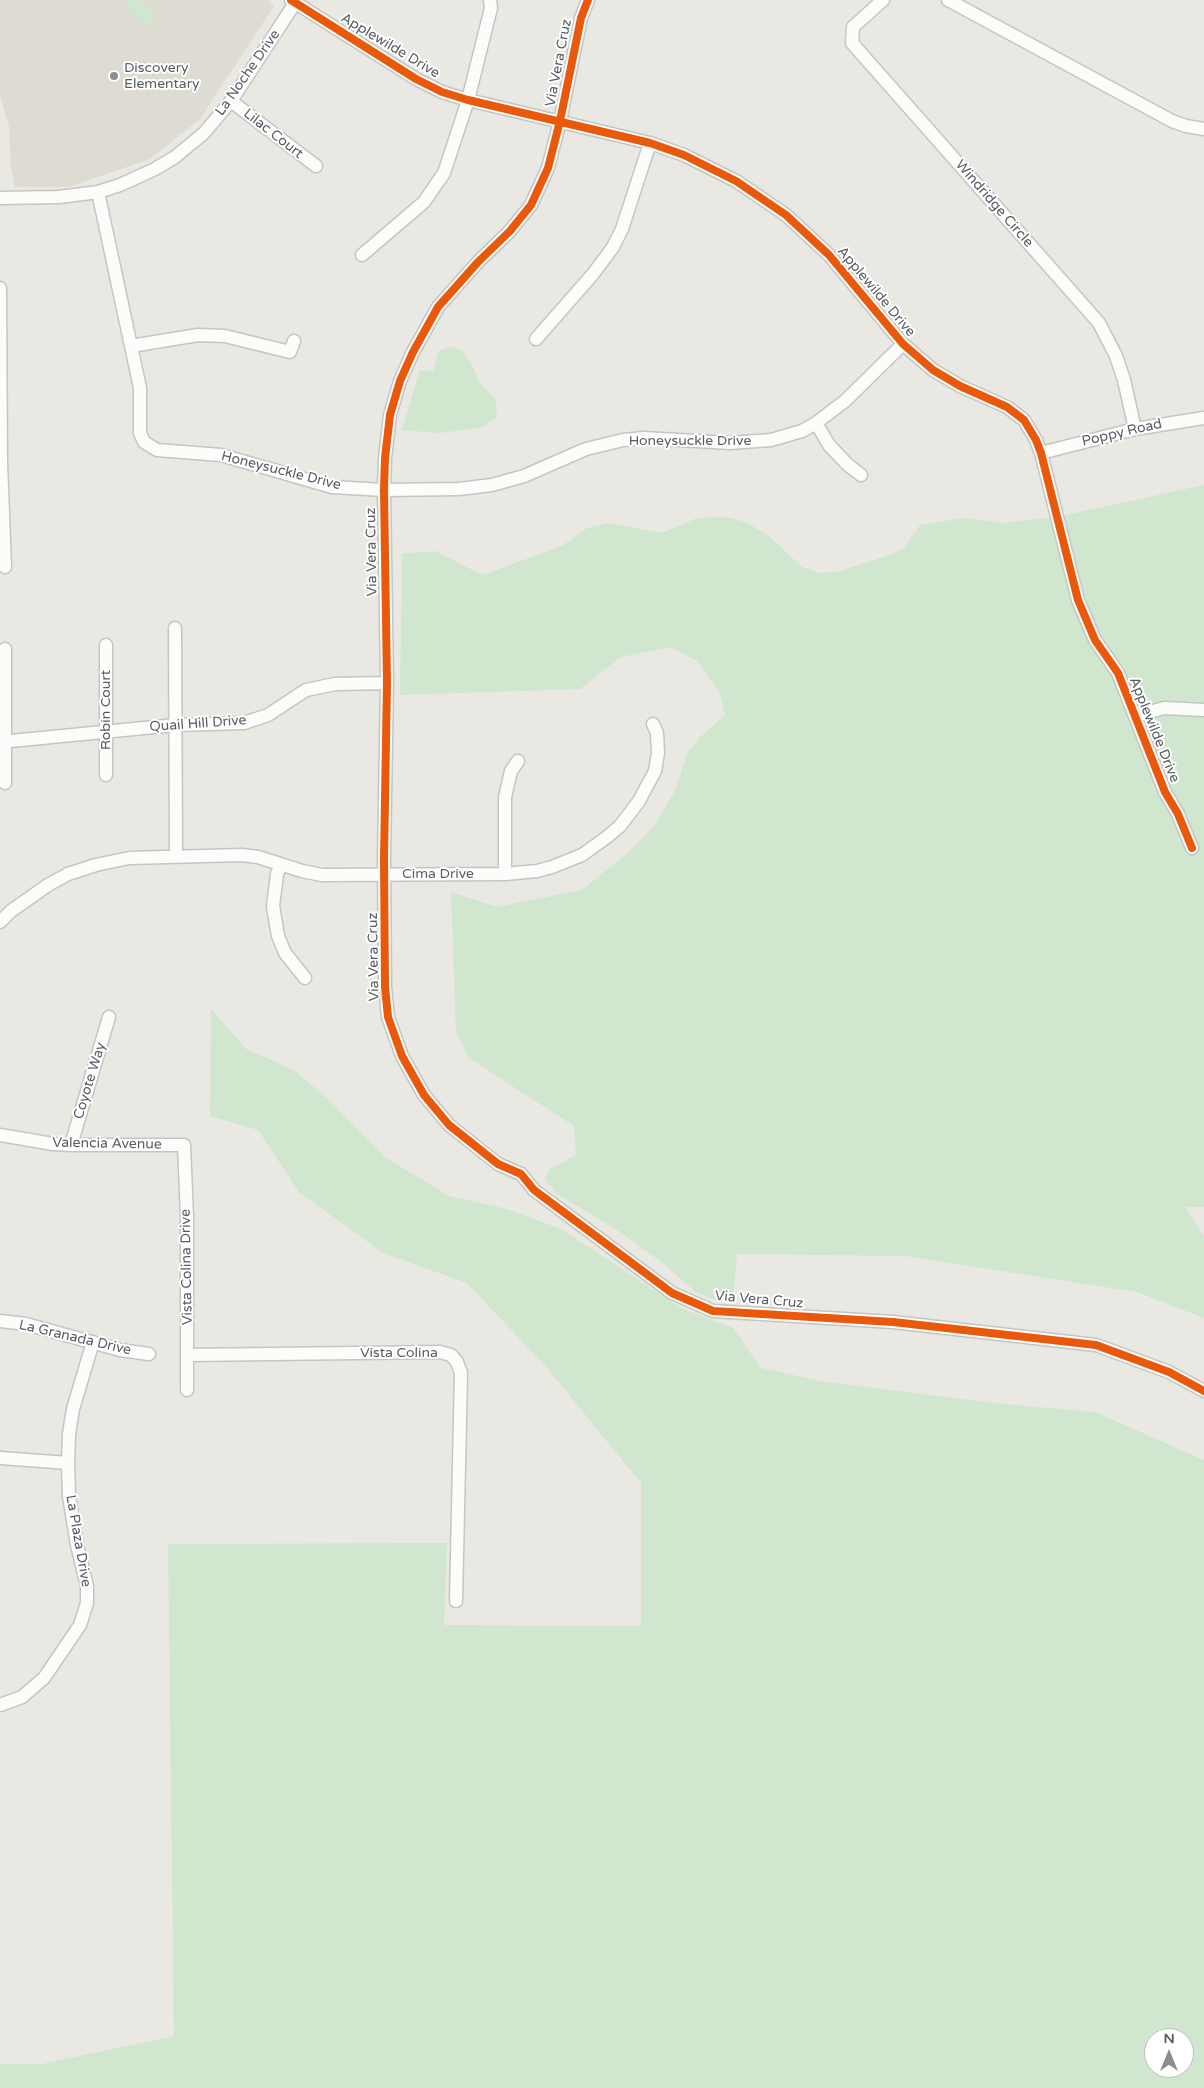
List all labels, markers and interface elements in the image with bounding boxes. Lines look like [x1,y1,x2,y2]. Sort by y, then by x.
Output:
street label: Applewilde Drive [338,10,442,82]
street label: Via Vera Cruz [542,18,576,108]
street label: La Noche Drive [212,27,284,119]
place label: Discovery Elementary [124,60,200,92]
marker: Discovery Elementary [108,70,120,82]
street label: Lilac Court [240,105,306,163]
street label: Windridge Circle [952,157,1036,251]
street label: Applewilde Drive [833,244,919,340]
street label: Poppy Road [1080,416,1164,450]
street label: Honeysuckle Drive [629,433,751,449]
street label: Honeysuckle Drive [219,448,343,494]
street label: Via Vera Cruz [363,507,381,597]
street label: Robin Court [98,670,114,750]
street label: Applewilde Drive [1125,675,1183,785]
street label: Quail Hill Drive [149,712,247,736]
street label: Cima Drive [402,866,474,882]
street label: Via Vera Cruz [365,912,383,1002]
street label: Coyote Way [70,1041,110,1121]
street label: Valencia Avenue [52,1135,162,1153]
street label: Vista Colina Drive [178,1209,196,1325]
street label: Via Vera Cruz [714,1288,804,1312]
street label: La Granada Drive [17,1317,133,1359]
street label: Vista Colina [360,1345,438,1361]
street label: La Plaza Drive [62,1494,94,1588]
north arrow [1144,2028,1194,2078]
text: N [1163,2030,1175,2047]

